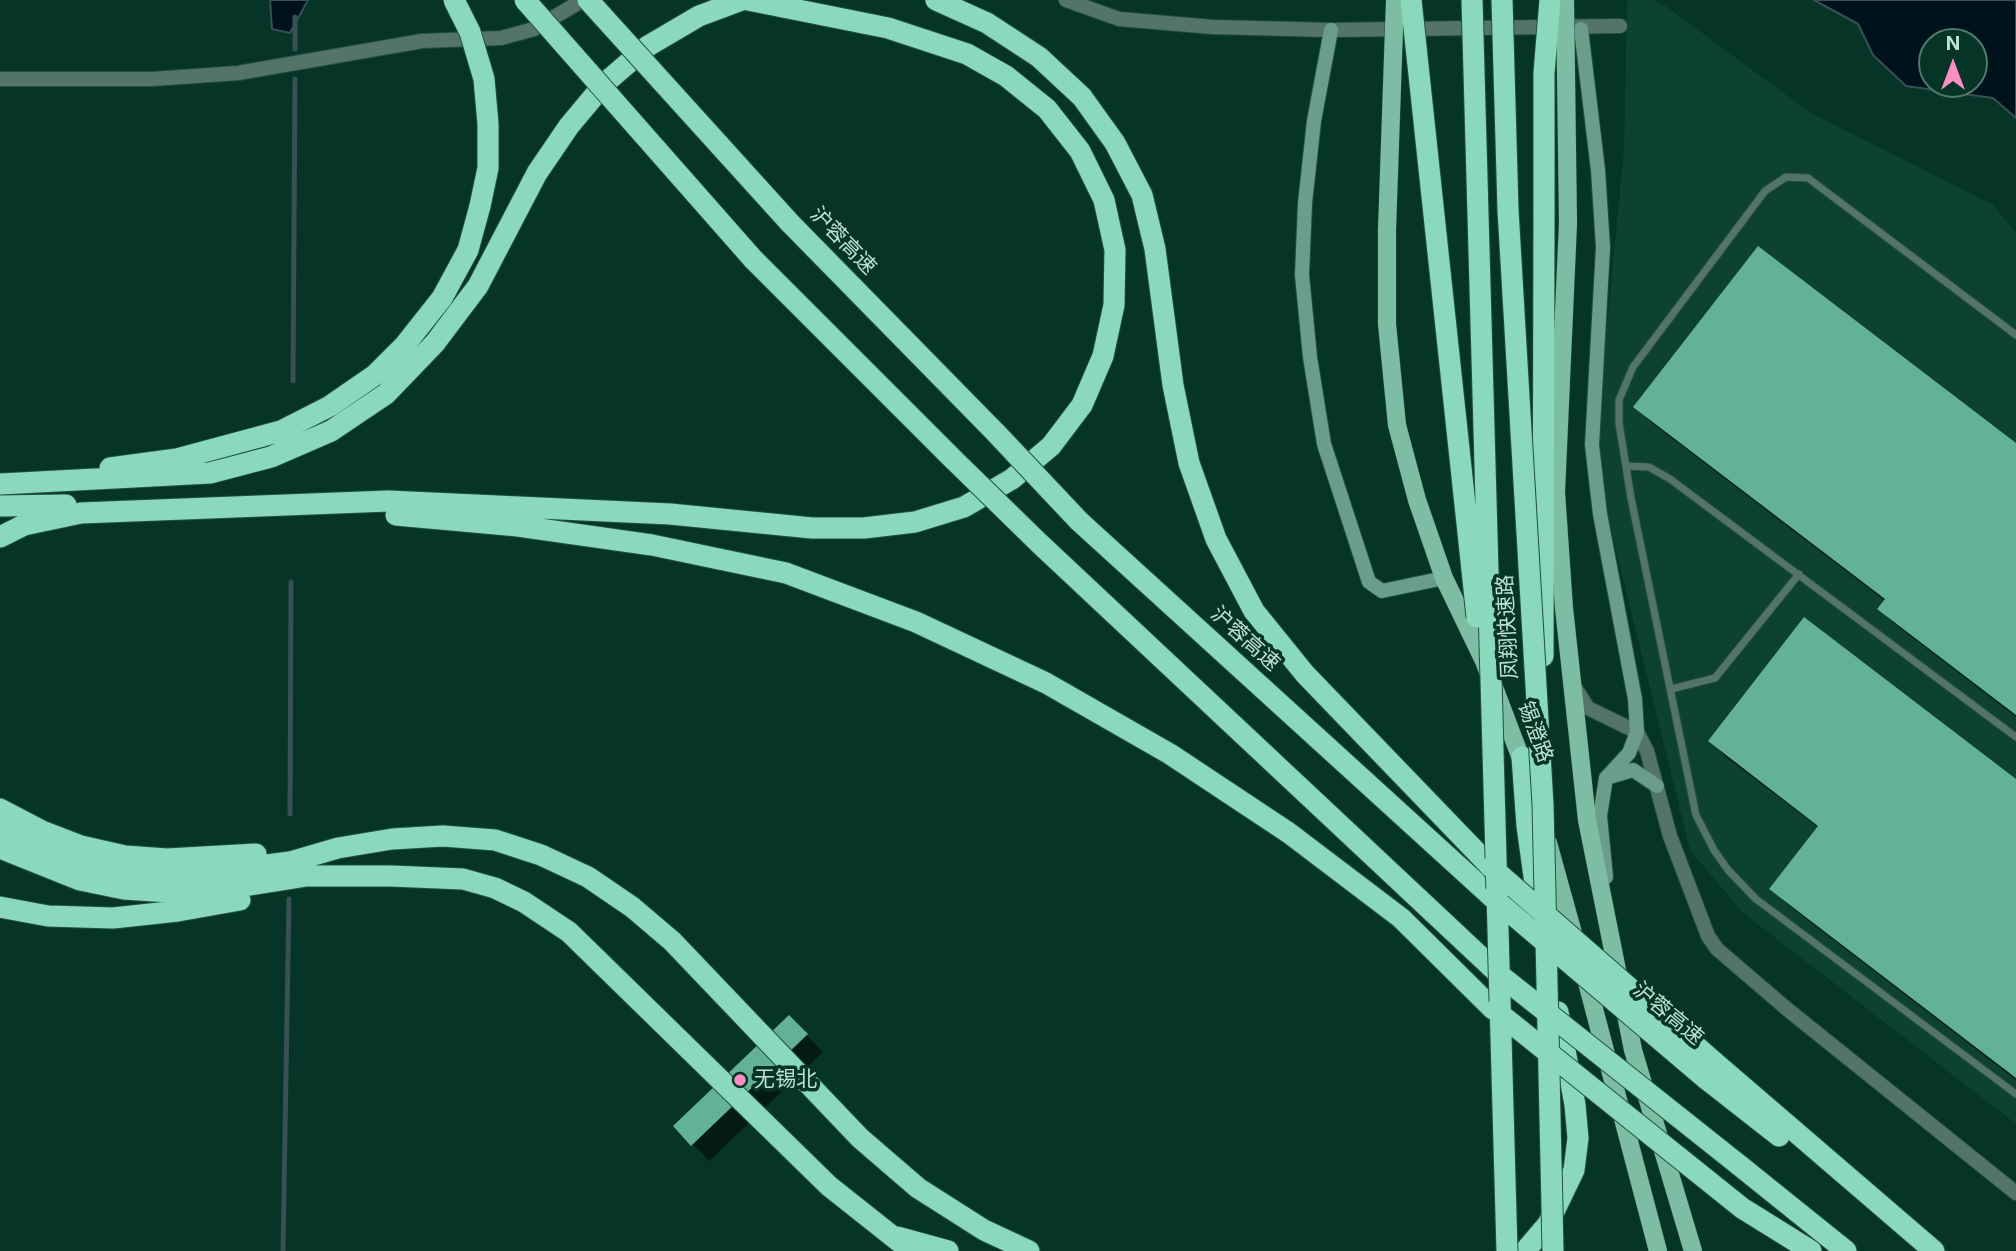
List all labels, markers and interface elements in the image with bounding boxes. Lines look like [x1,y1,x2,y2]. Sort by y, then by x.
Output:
north arrow [1918,28,1988,98]
text: N [1946,32,1960,55]
street label: 沪蓉高速 [805,202,881,280]
street label: 凤翔快速路 [1493,574,1523,680]
street label: 沪蓉高速 [1205,602,1285,676]
street label: 锡澄路 [1512,698,1558,766]
street label: 沪蓉高速 [1628,977,1708,1051]
place label: 无锡北 [754,1067,817,1093]
marker: 无锡北 [732,1072,748,1088]

